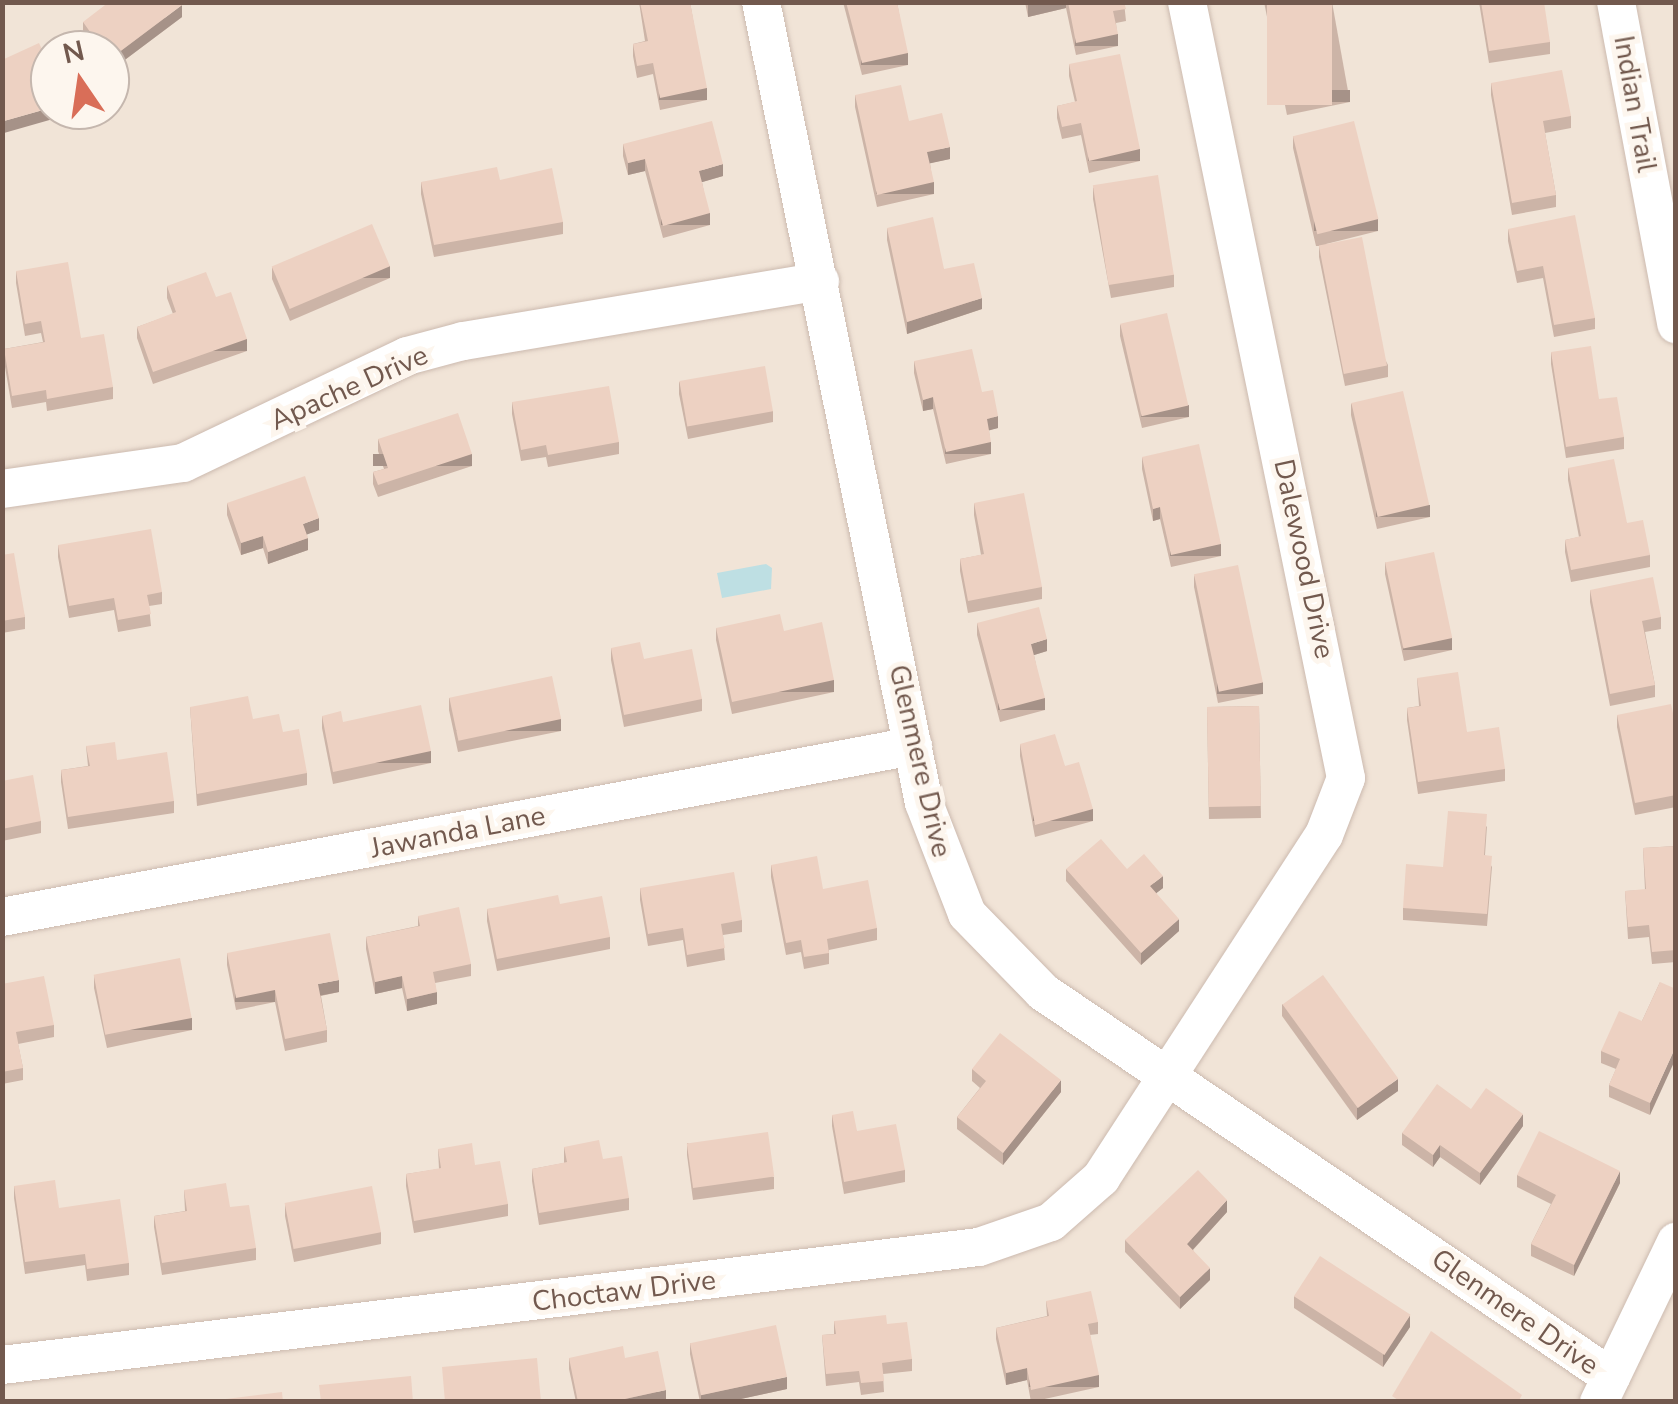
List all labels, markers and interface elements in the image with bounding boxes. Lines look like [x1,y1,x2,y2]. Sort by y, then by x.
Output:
north arrow [30,30,130,130]
text: N [59,32,88,74]
street label: Indian Trail [1606,33,1664,175]
street label: Apache Drive [265,338,433,438]
street label: Dalewood Drive [1266,456,1342,662]
street label: Glenmere Drive [882,661,958,861]
street label: Jawanda Lane [368,799,548,865]
street label: Glenmere Drive [1425,1242,1605,1382]
street label: Choctaw Drive [530,1263,718,1319]

